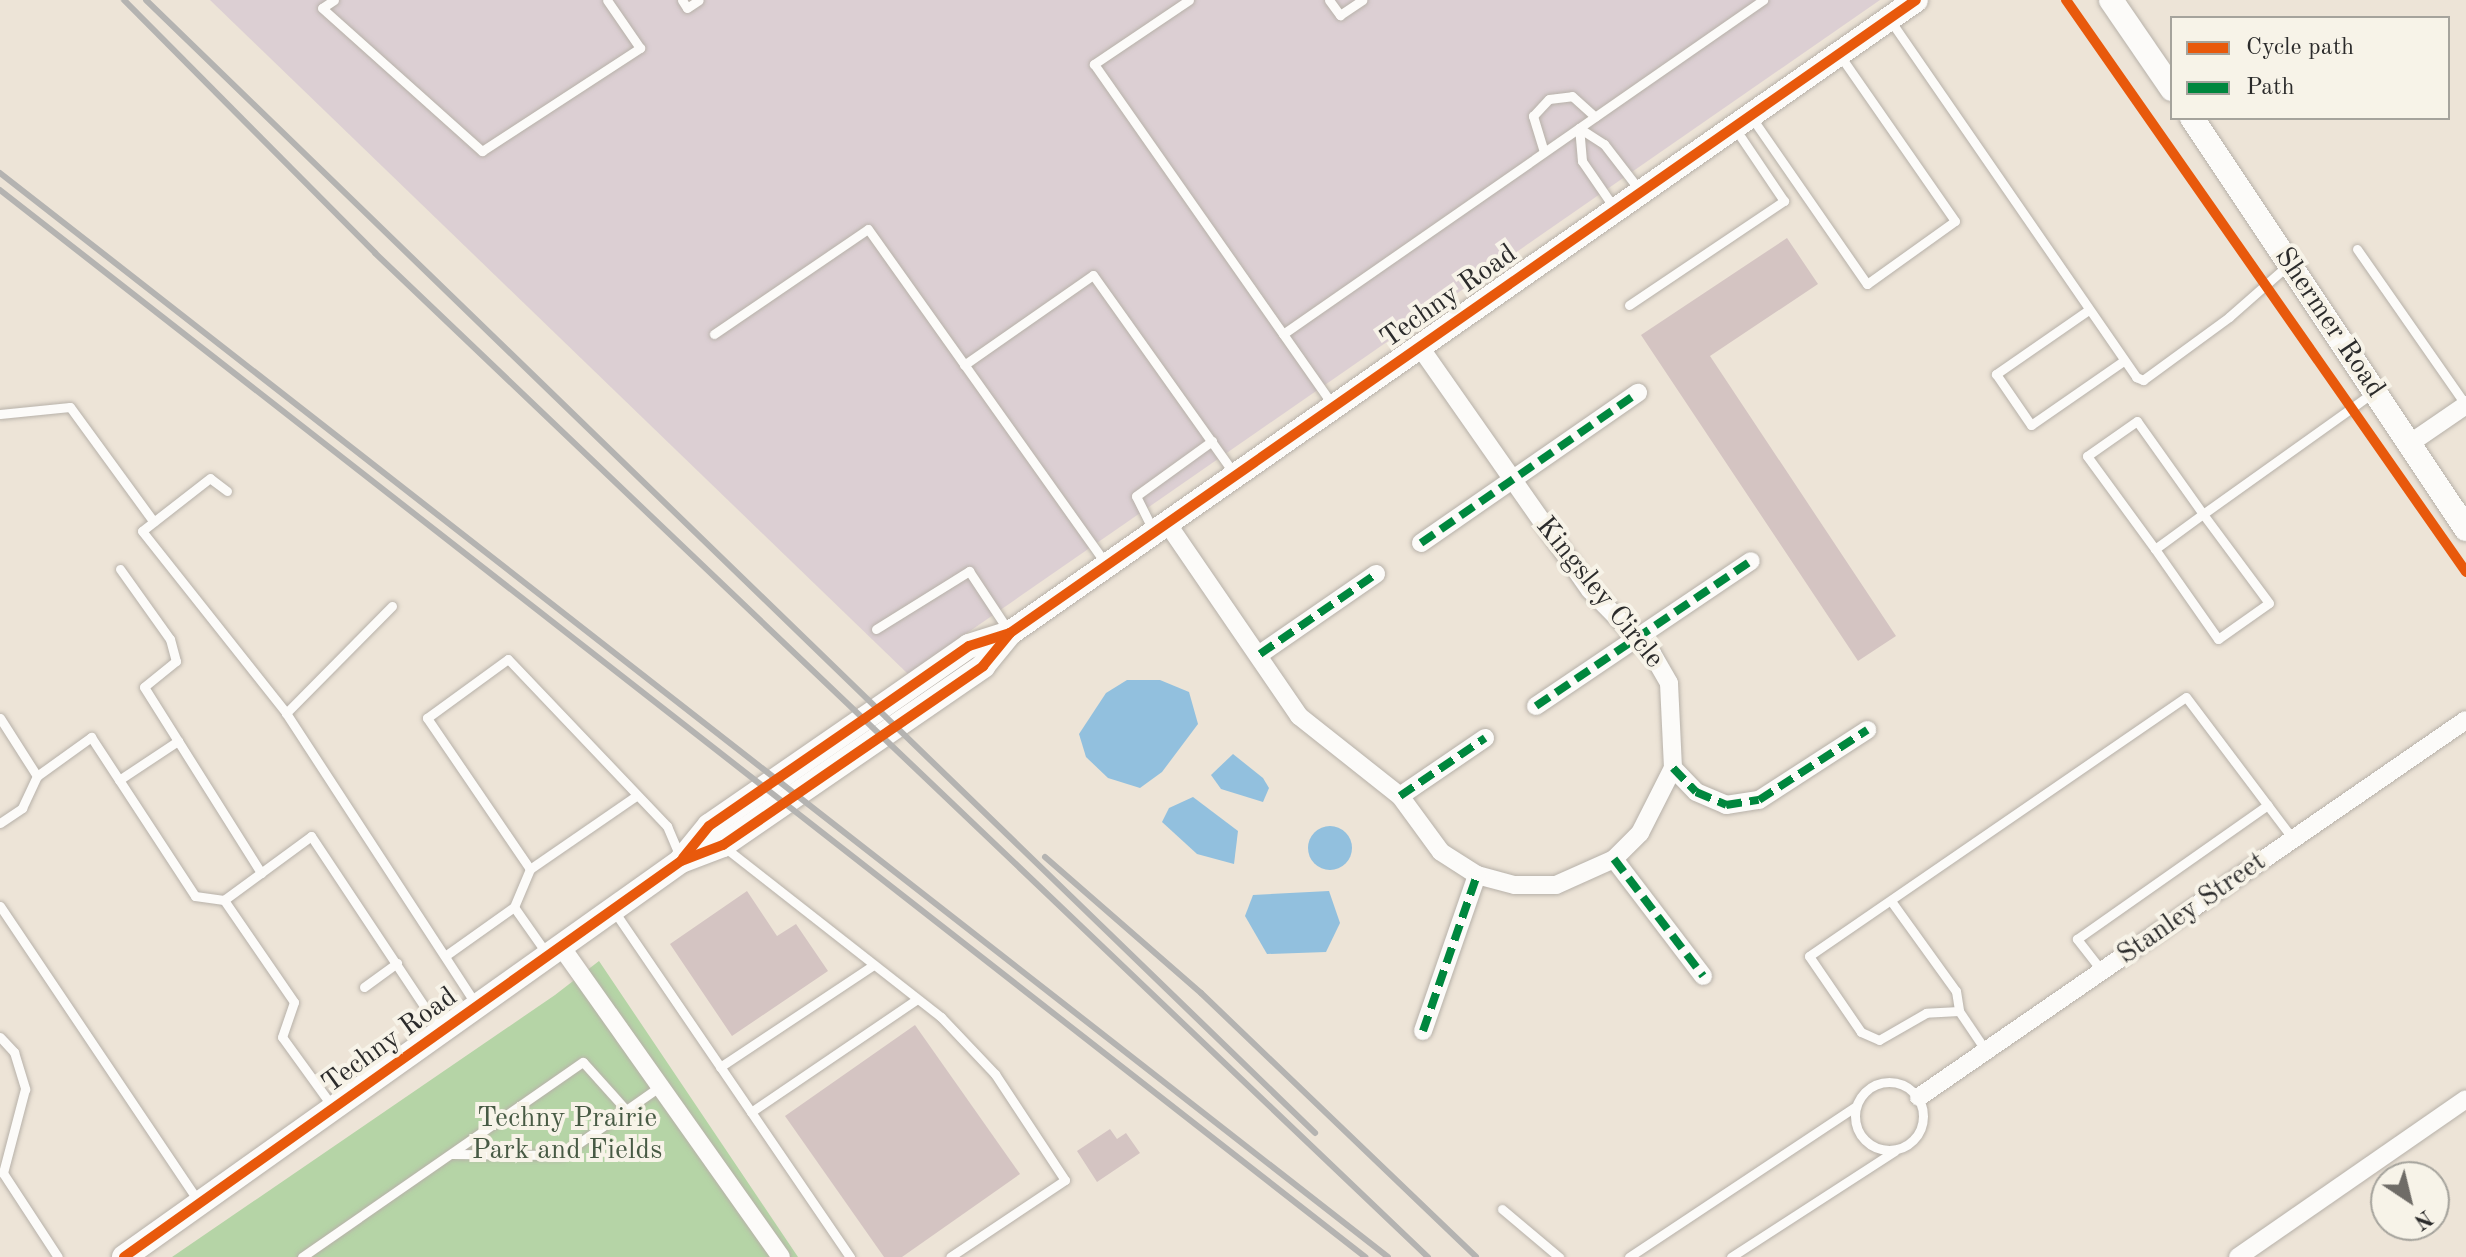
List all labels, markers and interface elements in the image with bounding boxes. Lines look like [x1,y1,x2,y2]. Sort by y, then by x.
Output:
legend [2170,16,2450,120]
text: Cycle path [2246,36,2354,60]
text: Path [2246,76,2295,100]
street label: Techny Road [1374,238,1524,356]
street label: Shermer Road [2266,242,2392,404]
street label: Kingsley Circle [1528,511,1670,675]
street label: Stanley Street [2111,846,2273,972]
street label: Techny Road [316,981,464,1101]
park label: Techny Prairie Park and Fields [472,1102,662,1168]
north arrow [2370,1161,2450,1241]
text: N [2409,1205,2436,1233]

